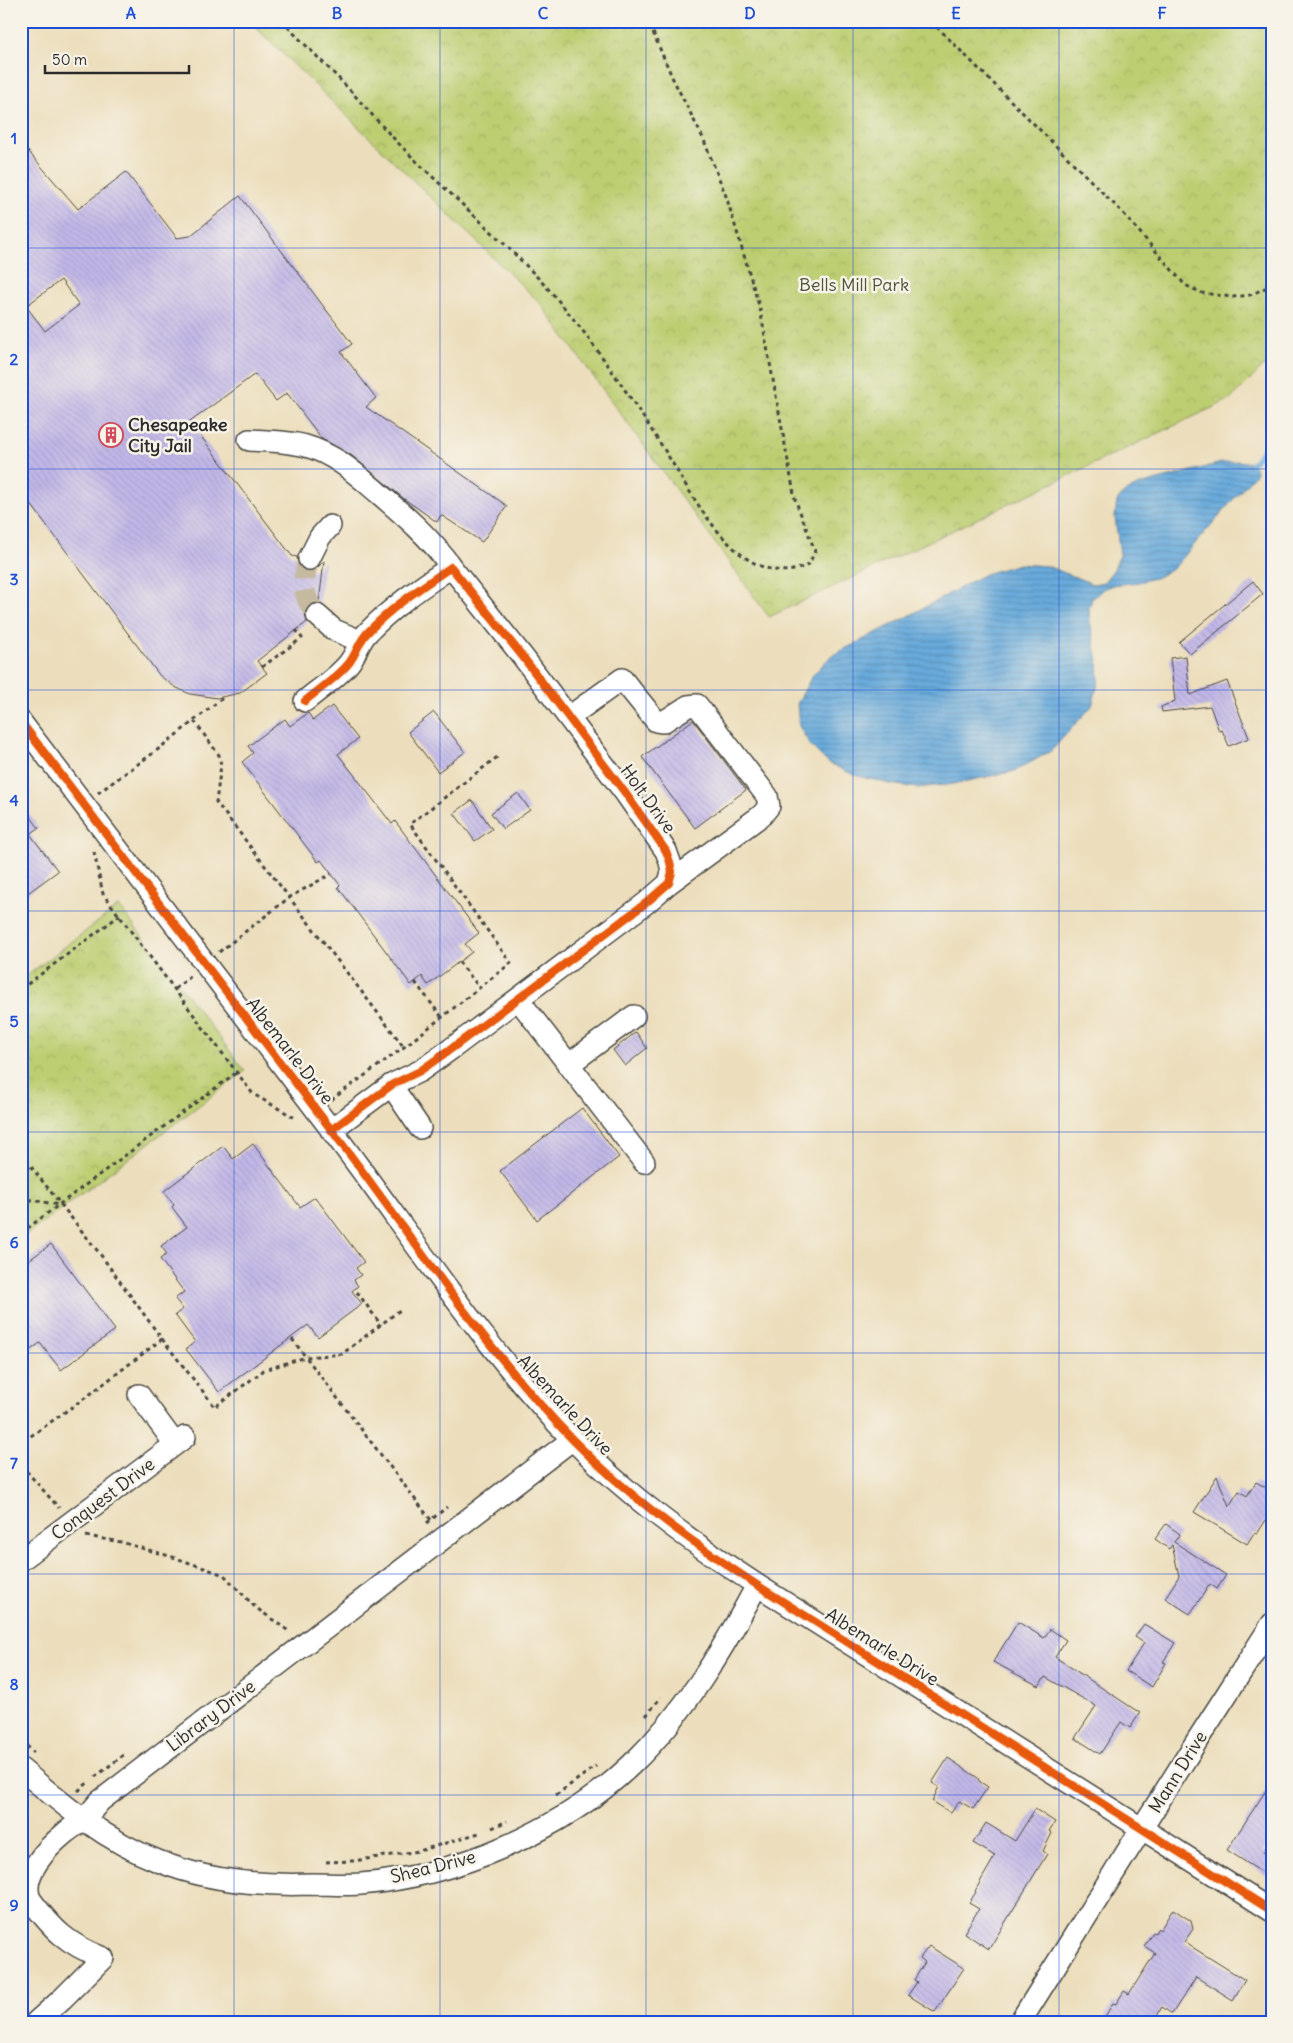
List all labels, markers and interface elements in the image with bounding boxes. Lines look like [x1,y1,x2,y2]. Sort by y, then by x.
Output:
text: A [126,3,136,23]
text: B [332,3,343,23]
text: C [538,3,549,23]
text: D [744,3,756,23]
text: E [951,3,961,23]
text: F [1157,3,1167,23]
scale bar [45,42,189,74]
text: 50 m [52,50,87,69]
text: 1 [11,128,17,148]
park label: Bells Mill Park [799,273,909,296]
text: 2 [10,349,19,369]
place label: Chesapeake City Jail [128,413,228,457]
building icon: Chesapeake City Jail [98,422,124,448]
text: 3 [9,569,19,589]
street label: Holt Drive [616,760,681,838]
text: 4 [9,790,19,810]
street label: Albemarle Drive [242,993,339,1109]
text: 5 [9,1011,19,1031]
text: 6 [9,1232,19,1252]
street label: Albemarle Drive [513,1350,618,1460]
street label: Conquest Drive [47,1452,159,1545]
text: 7 [10,1453,18,1473]
street label: Albemarle Drive [821,1603,943,1691]
text: 8 [9,1674,19,1694]
street label: Library Drive [162,1675,260,1757]
street label: Mann Drive [1143,1726,1212,1817]
street label: Shea Drive [388,1845,478,1888]
text: 9 [9,1895,19,1915]

